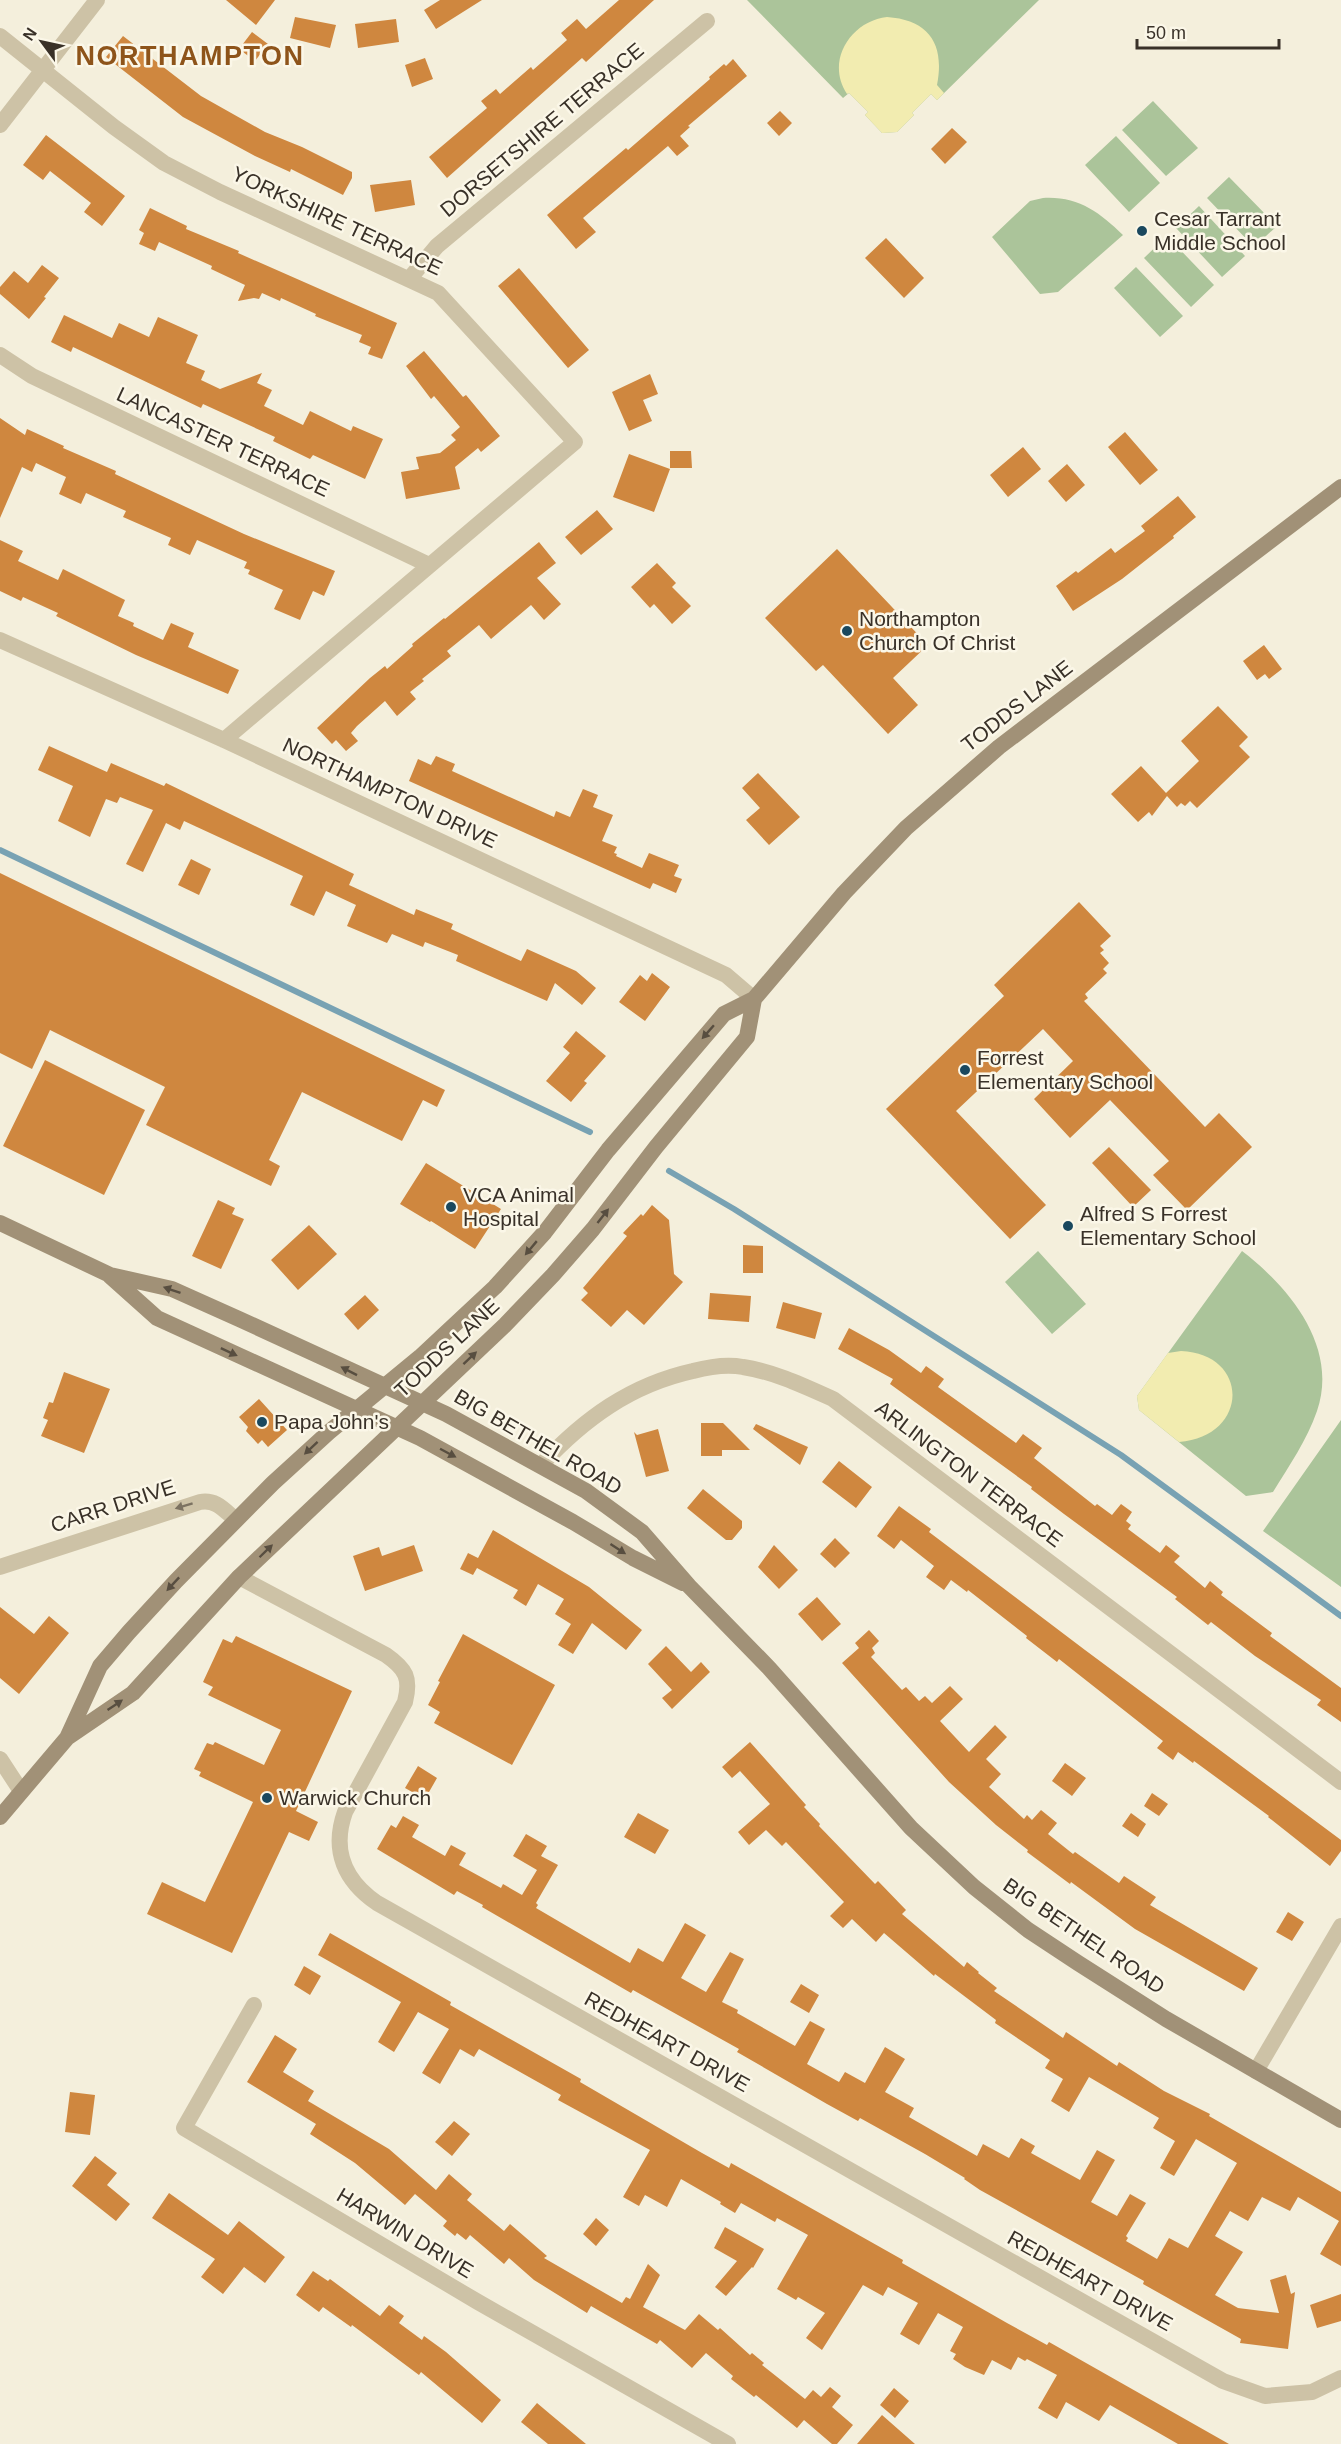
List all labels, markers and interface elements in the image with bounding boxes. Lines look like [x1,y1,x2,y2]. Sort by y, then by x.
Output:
north arrow [12,12,72,72]
scale bar [1137,12,1280,50]
text: 50 m [1146,23,1186,43]
text: N [20,25,40,44]
street label: DORSETSHIRE TERRACE [436,38,648,221]
district label: NORTHAMPTON [76,41,305,71]
street label: YORKSHIRE TERRACE [228,162,446,279]
place label: Cesar Tarrant Middle School [1154,207,1286,254]
marker: Cesar Tarrant Middle School [1135,224,1149,238]
street label: LANCASTER TERRACE [113,382,333,501]
place label: Northampton Church Of Christ [859,607,1016,654]
marker: Northampton Church Of Christ [840,624,854,638]
street label: TODDS LANE [957,655,1077,756]
street label: NORTHAMPTON DRIVE [279,733,501,852]
one-way arrow [701,1024,714,1040]
place label: Forrest Elementary School [977,1046,1153,1093]
marker: Forrest Elementary School [958,1063,972,1077]
place label: VCA Animal Hospital [463,1183,574,1230]
marker: VCA Animal Hospital [444,1200,458,1214]
place label: Alfred S Forrest Elementary School [1080,1202,1256,1249]
one-way arrow [597,1208,610,1224]
marker: Alfred S Forrest Elementary School [1061,1219,1075,1233]
one-way arrow [525,1240,538,1255]
one-way arrow [163,1285,181,1294]
street label: TODDS LANE [390,1294,503,1402]
one-way arrow [221,1347,238,1356]
one-way arrow [463,1351,478,1365]
one-way arrow [341,1366,358,1376]
street label: BIG BETHEL ROAD [450,1384,626,1499]
street label: ARLINGTON TERRACE [871,1396,1067,1551]
place label: Papa John's [274,1410,389,1433]
marker: Papa John's [255,1415,269,1429]
one-way arrow [305,1440,319,1454]
one-way arrow [440,1448,457,1458]
street label: CARR DRIVE [48,1475,178,1536]
one-way arrow [175,1502,193,1511]
one-way arrow [610,1543,626,1554]
one-way arrow [258,1544,272,1558]
one-way arrow [166,1577,180,1591]
one-way arrow [107,1700,123,1711]
place label: Warwick Church [279,1786,431,1809]
marker: Warwick Church [260,1791,274,1805]
street label: BIG BETHEL ROAD [999,1873,1169,1998]
street label: REDHEART DRIVE [581,1987,754,2096]
street label: HARWIN DRIVE [333,2183,478,2282]
street label: REDHEART DRIVE [1004,2226,1177,2335]

